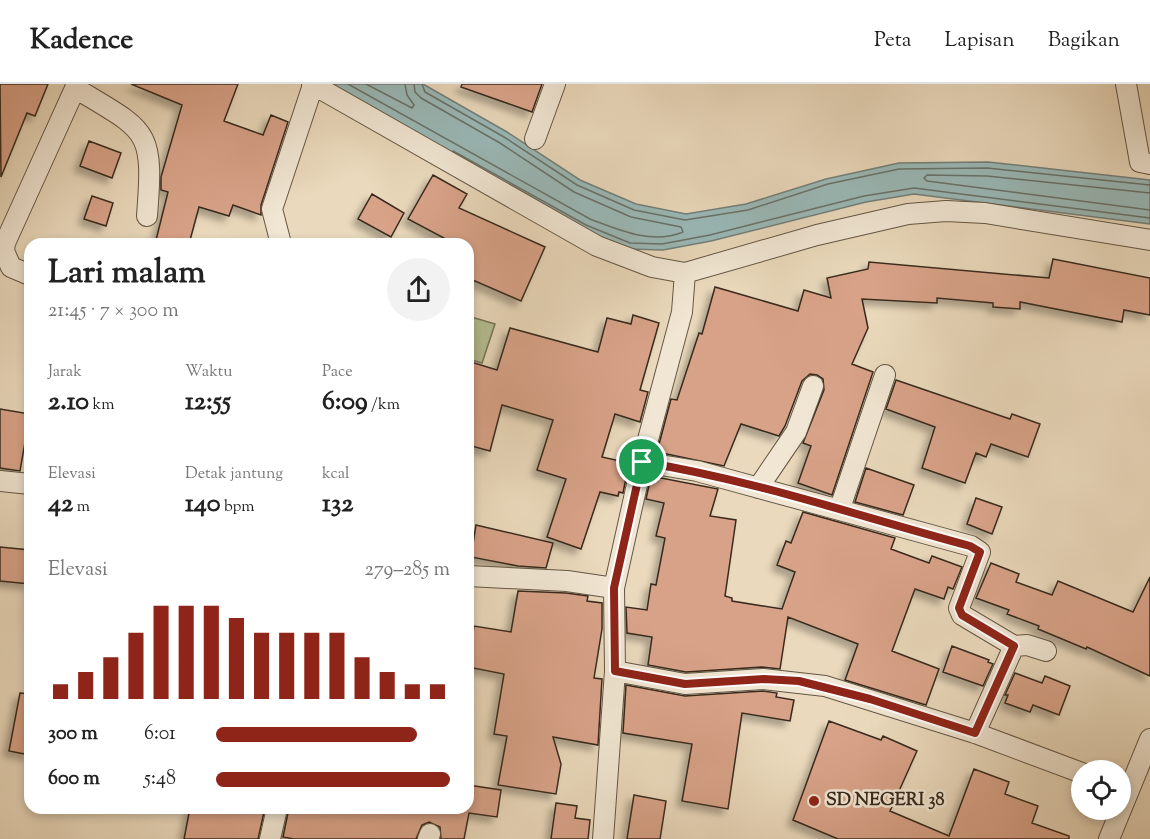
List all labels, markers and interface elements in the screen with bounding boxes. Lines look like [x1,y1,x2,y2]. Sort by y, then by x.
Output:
text: Kadence [30,21,133,61]
text: Peta [874,26,912,56]
text: Lapisan [945,26,1015,56]
text: Bagikan [1048,26,1120,56]
text: Lari malam [48,250,206,298]
button: share [387,258,450,321]
text: 21:45 · 7 × 300 m [48,297,179,326]
text: Jarak [48,361,82,384]
text: Waktu [185,361,232,384]
text: Pace [322,361,353,384]
text: 2.10 [48,384,89,421]
text: 12:55 [185,384,231,421]
text: 6:09 [322,384,368,421]
text: km [89,394,114,417]
text: /km [368,394,400,417]
pin [616,436,667,487]
icon: arrive [625,445,658,478]
text: Elevasi [48,463,96,486]
text: Detak jantung [185,463,283,486]
text: kcal [322,463,350,486]
text: 42 [48,486,73,523]
text: 140 [185,486,220,523]
text: 132 [322,486,354,523]
text: m [73,496,90,519]
text: bpm [220,496,255,519]
text: Elevasi [48,556,108,585]
text: 279–285 m [364,556,450,585]
text: 300 m [48,720,98,749]
text: 6:01 [144,720,176,749]
map controls [1071,760,1131,820]
button: locate [1071,760,1131,820]
text: 600 m [48,765,100,794]
text: 5:48 [144,765,176,794]
place label: SD NEGERI 38 [826,788,945,814]
marker: SD NEGERI 38 [807,794,821,808]

